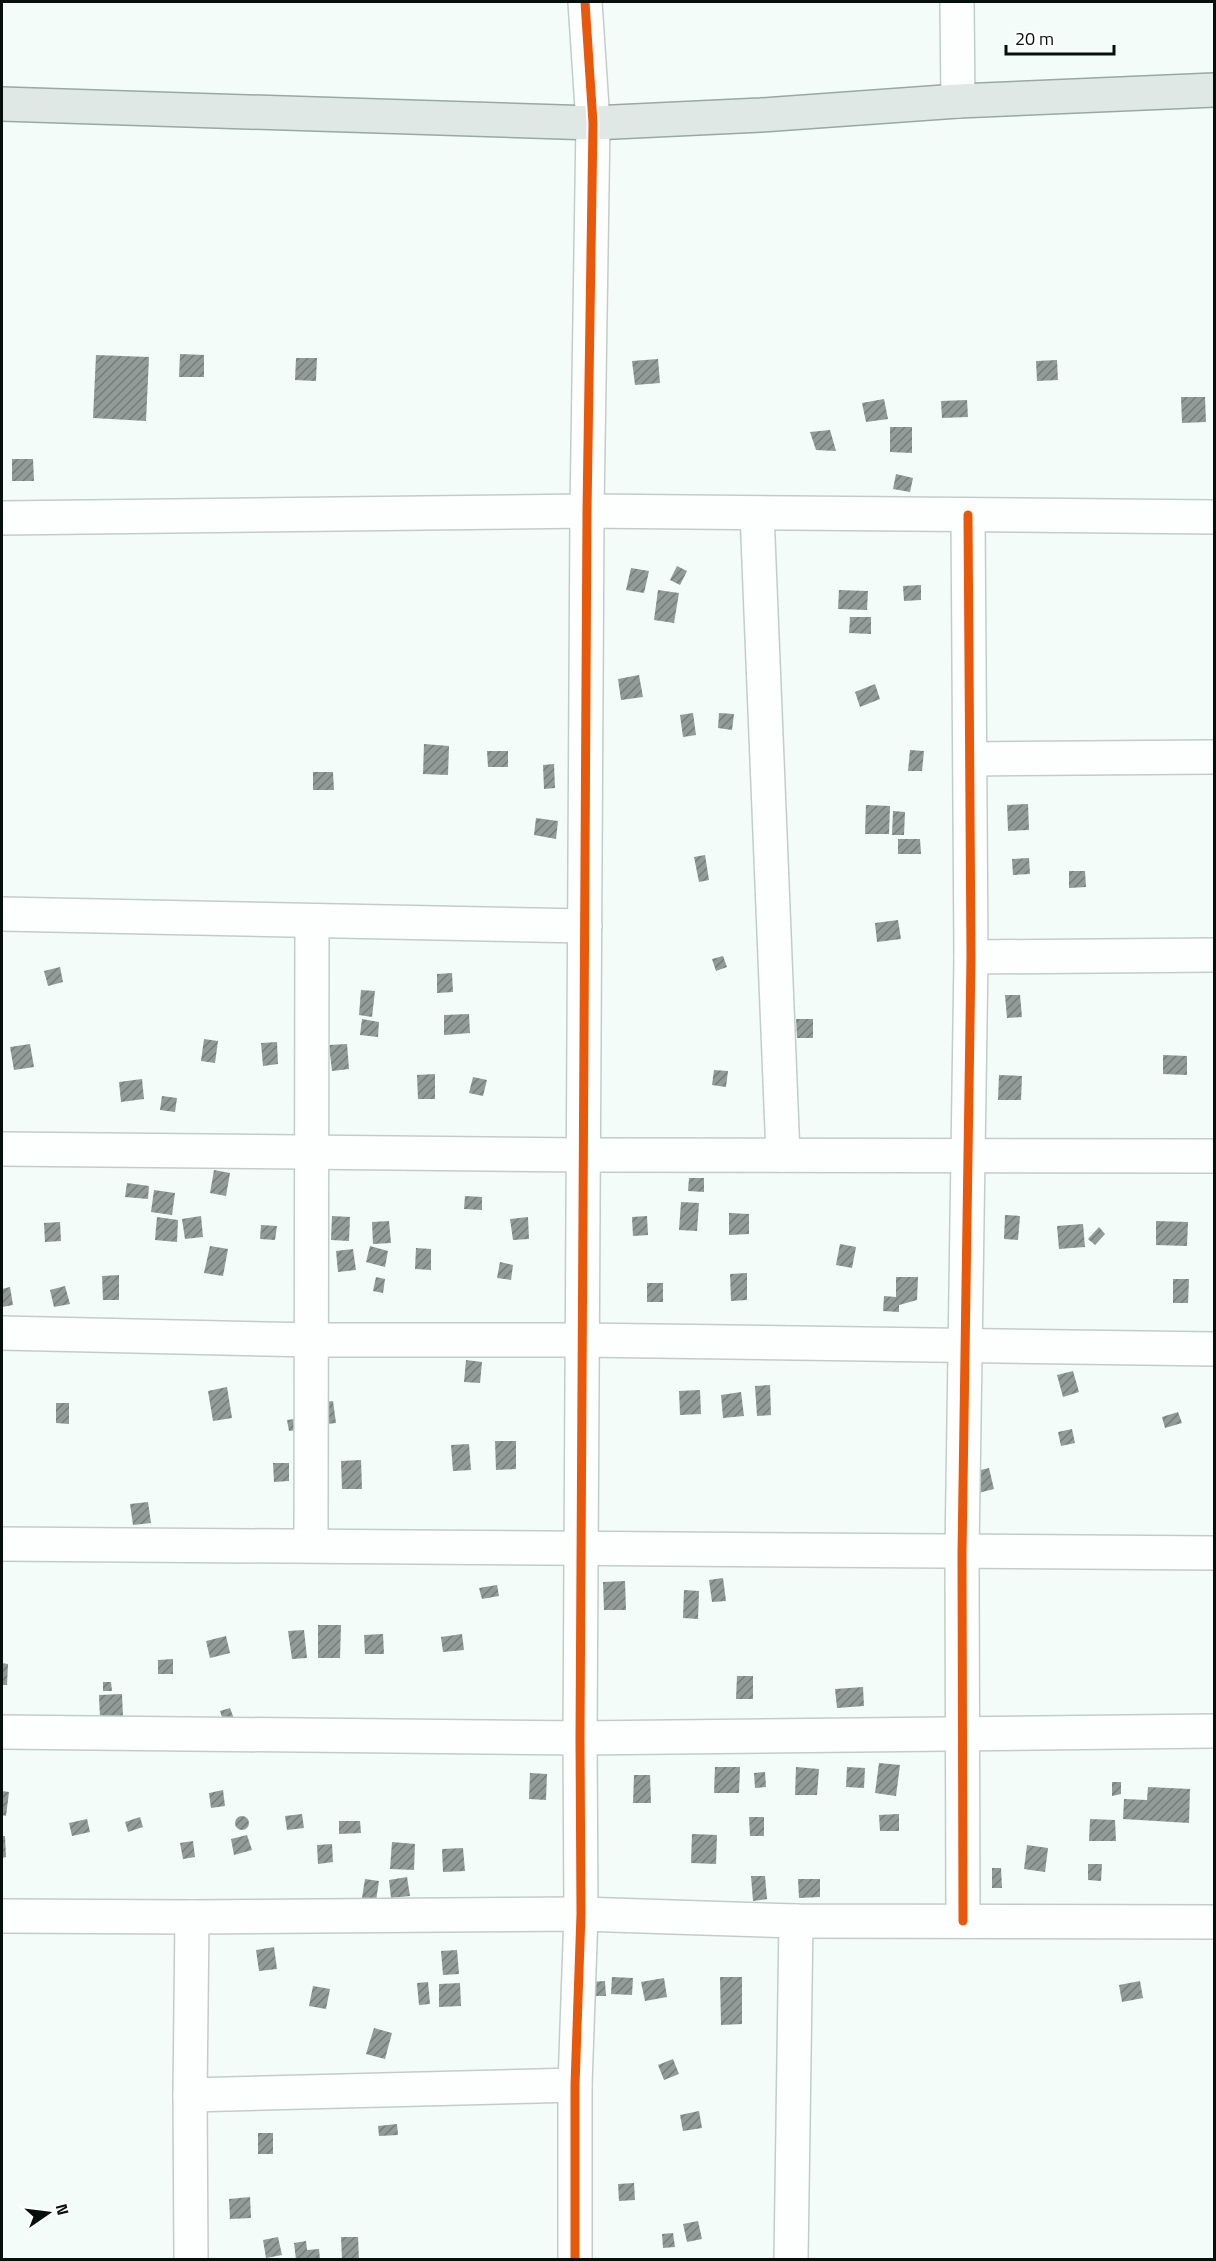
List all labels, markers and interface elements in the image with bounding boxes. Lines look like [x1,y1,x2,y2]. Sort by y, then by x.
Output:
scale bar [1006,18,1114,56]
text: 20 m [1015,25,1054,52]
north arrow [18,2183,78,2243]
text: N [50,2201,76,2218]

